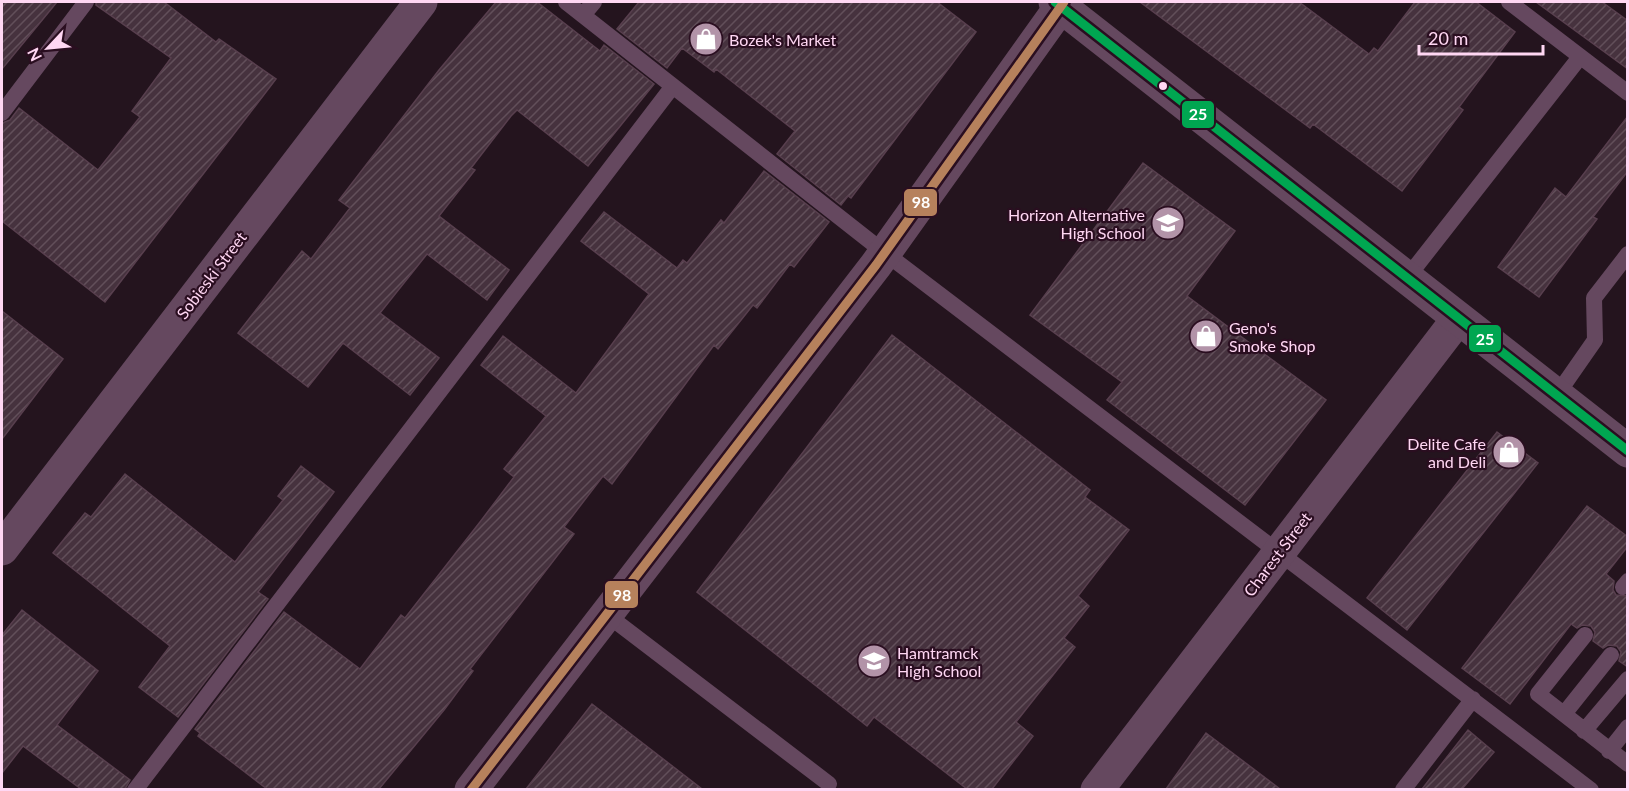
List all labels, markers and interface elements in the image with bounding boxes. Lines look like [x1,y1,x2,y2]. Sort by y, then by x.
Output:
north arrow [18,18,78,78]
scale bar [1419,18,1544,56]
shop icon: Bozek's Market [688,21,724,57]
text: 20 m [1428,27,1468,49]
place label: Bozek's Market [729,30,836,49]
text: N [23,45,45,64]
unlabelled marker [1157,80,1169,92]
line badge: 25 [1181,100,1215,129]
text: 25 [1189,104,1207,123]
line badge: 98 [903,188,938,217]
text: 98 [912,192,930,211]
place label: Horizon Alternative High School [1008,205,1145,242]
school or university icon: Horizon Alternative High School [1150,205,1186,241]
street label: Sobieski Street [172,228,250,322]
shop icon: Geno's Smoke Shop [1188,318,1224,354]
place label: Geno's Smoke Shop [1229,318,1315,355]
line badge: 25 [1468,324,1502,353]
text: 25 [1476,329,1494,348]
place label: Delite Cafe and Deli [1407,434,1486,471]
shop icon: Delite Cafe and Deli [1491,434,1527,470]
street label: Charest Street [1239,508,1315,600]
line badge: 98 [604,580,639,609]
text: 98 [613,585,631,604]
school or university icon: Hamtramck High School [856,643,892,679]
place label: Hamtramck High School [897,643,981,680]

